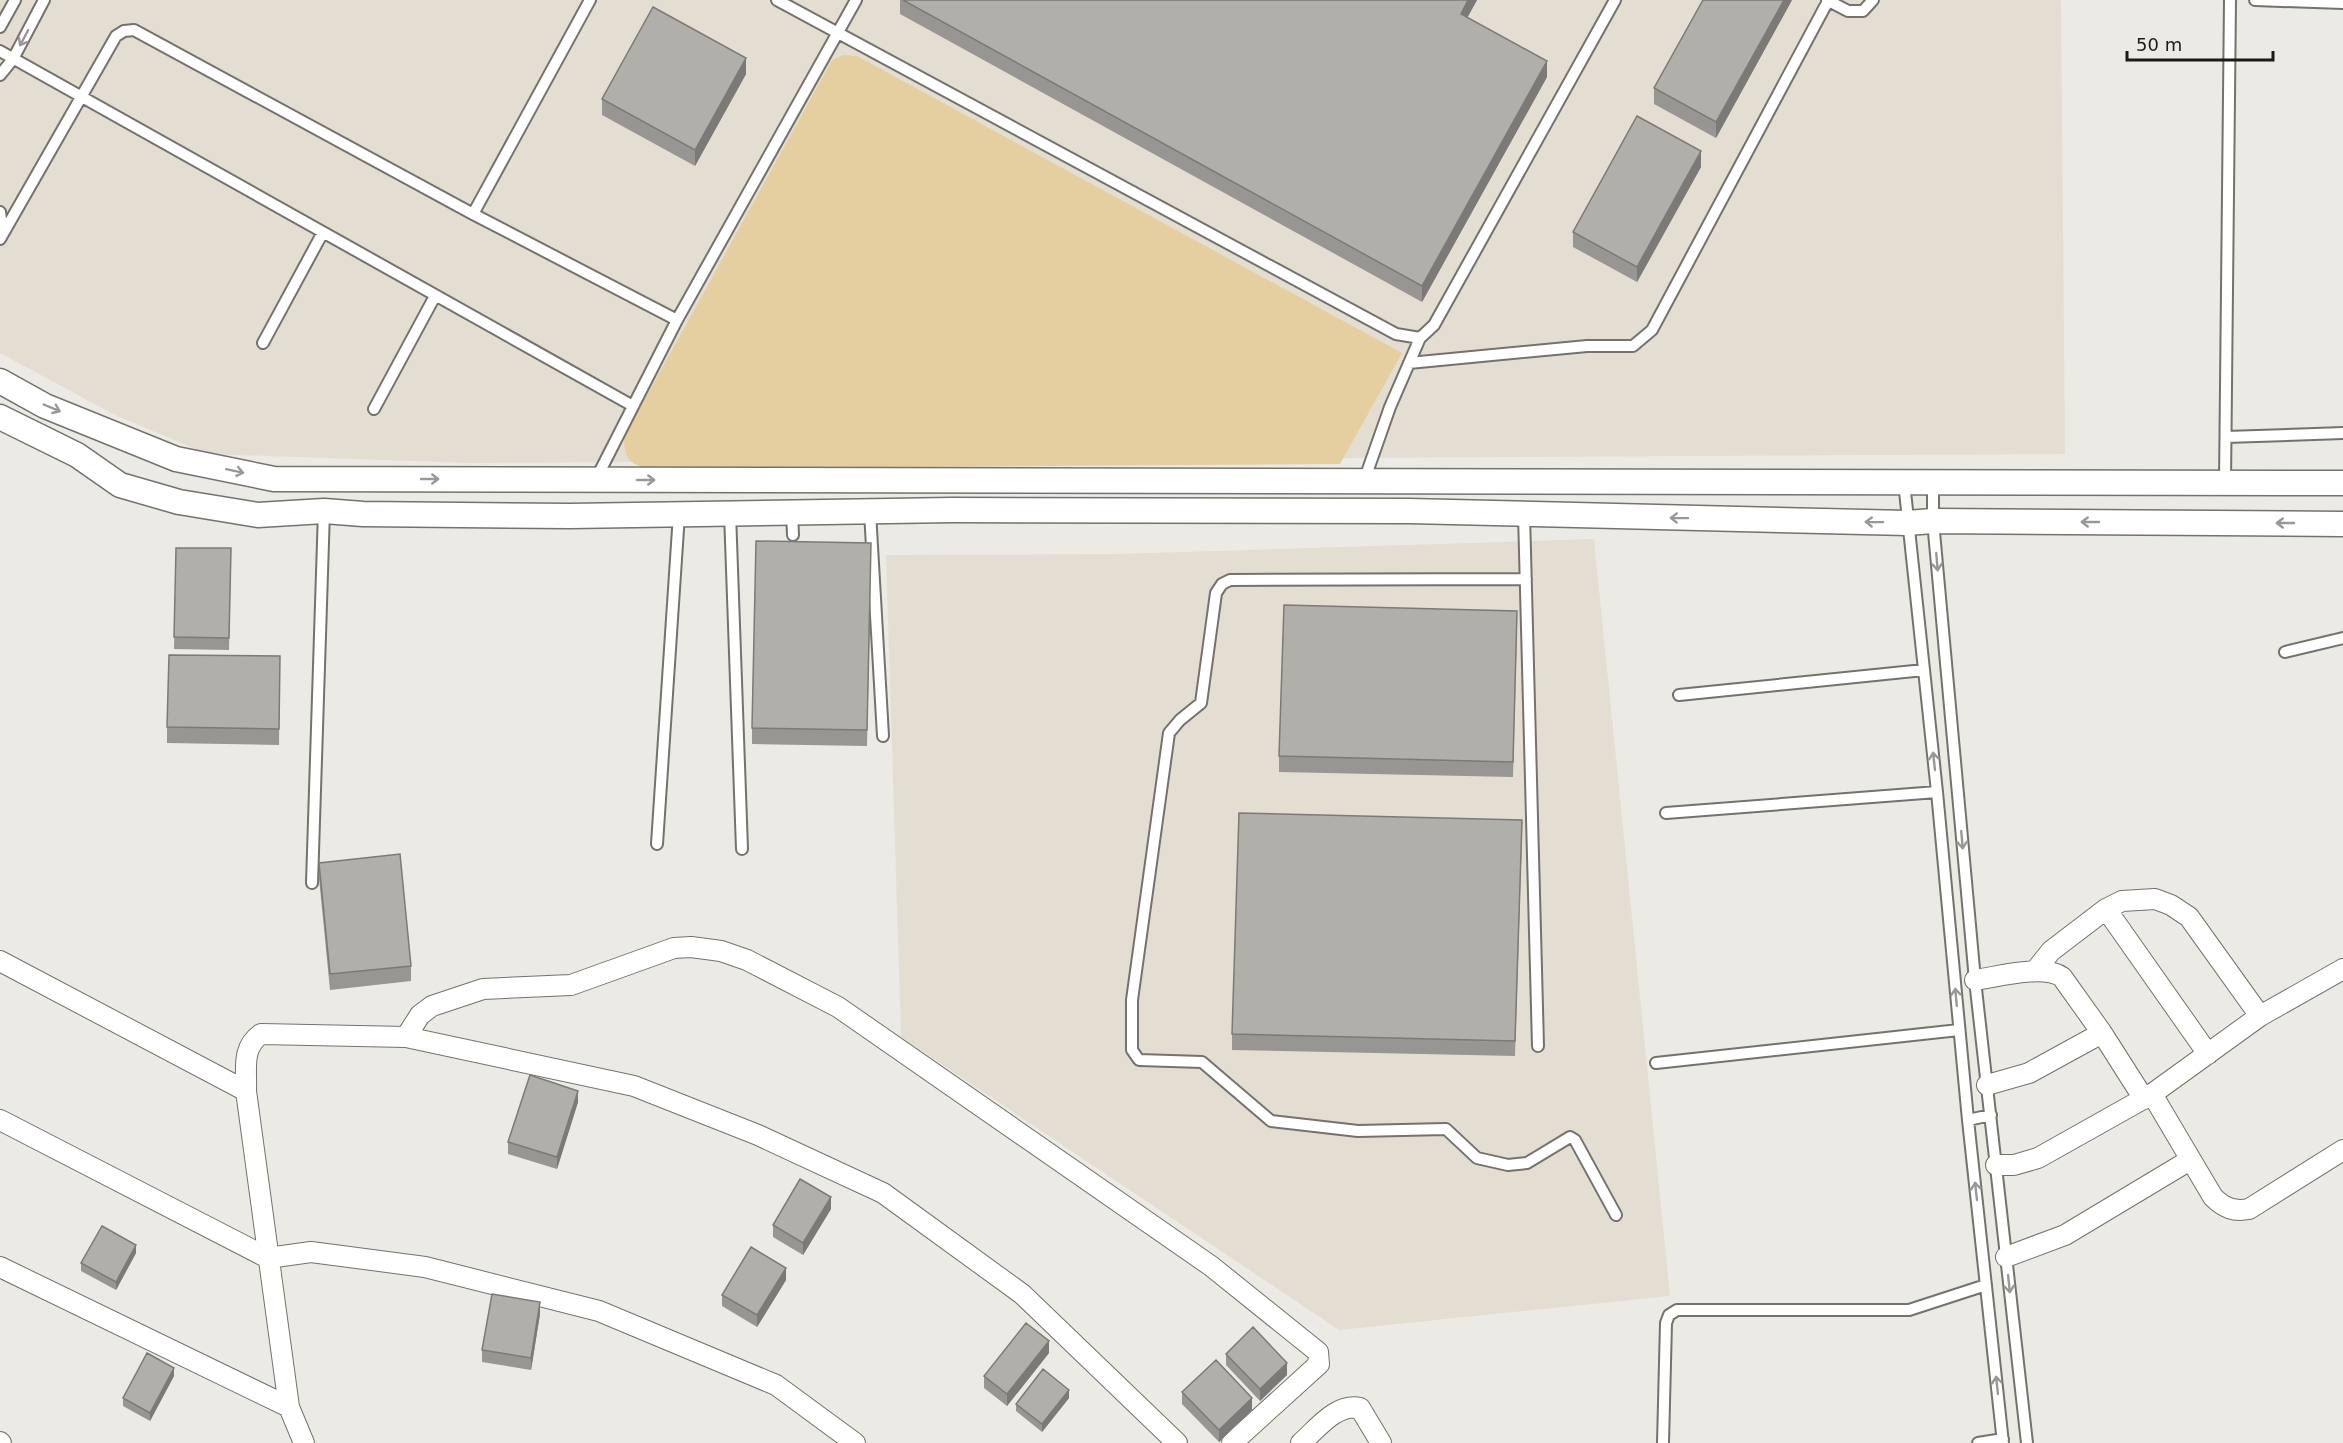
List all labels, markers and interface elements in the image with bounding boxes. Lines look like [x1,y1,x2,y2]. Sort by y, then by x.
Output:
scale bar [2127,24,2272,62]
one-way arrow [18,29,29,47]
text: 50 m [2136,34,2182,55]
one-way arrow [42,403,60,414]
one-way arrow [225,466,245,477]
one-way arrow [419,473,439,485]
one-way arrow [635,474,655,486]
one-way arrow [1669,512,1689,523]
one-way arrow [1864,516,1884,528]
one-way arrow [2080,516,2100,528]
one-way arrow [2275,517,2295,529]
one-way arrow [1932,551,1943,571]
one-way arrow [1928,752,1939,771]
one-way arrow [1957,829,1968,849]
one-way arrow [1950,987,1961,1007]
one-way arrow [1970,1182,1981,1201]
one-way arrow [2004,1274,2015,1294]
one-way arrow [1991,1375,2002,1395]

